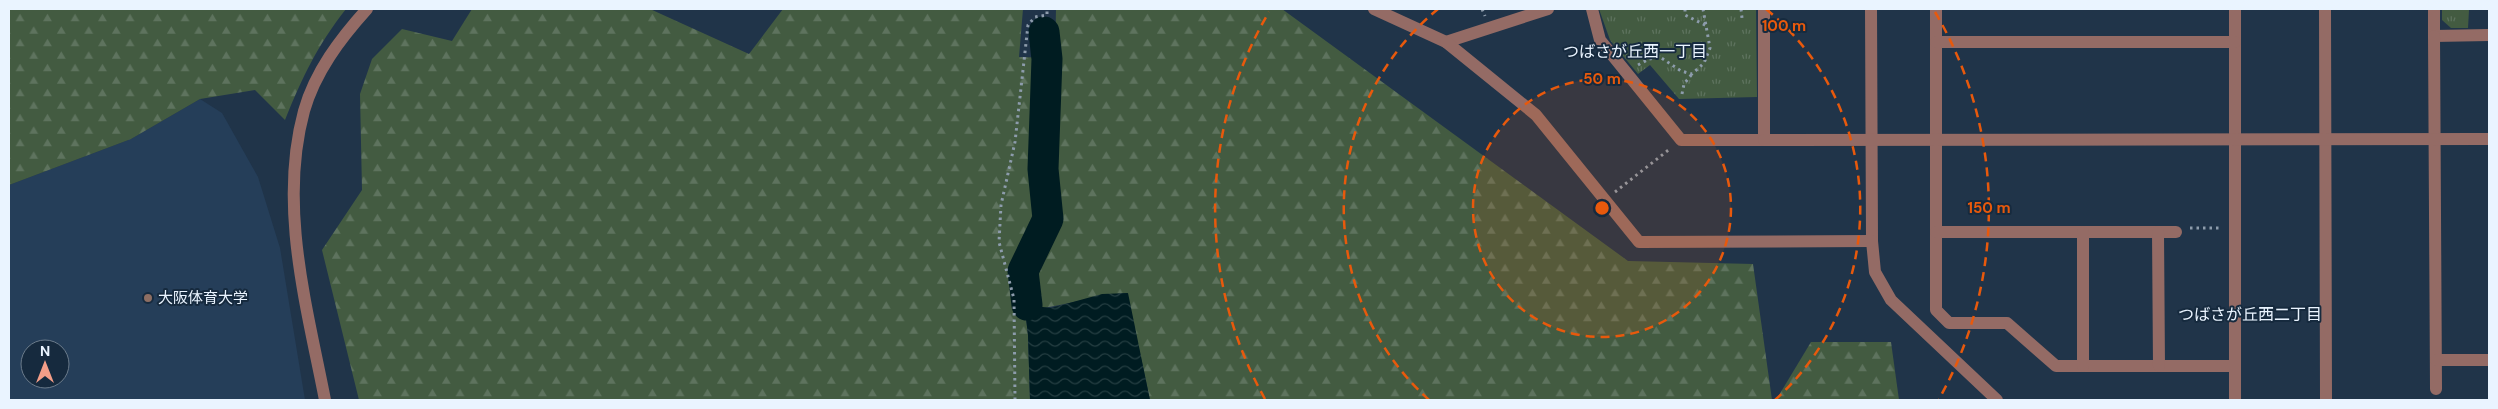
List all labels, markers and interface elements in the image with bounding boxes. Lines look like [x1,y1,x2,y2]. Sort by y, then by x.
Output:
text: 100 m [1762,16,1806,36]
district label: つばさが丘西一丁目 [1563,41,1707,62]
text: 50 m [1583,69,1621,89]
text: 150 m [1968,198,2011,218]
centre of rings [1593,199,1611,217]
place label: 大阪体育大学 [158,288,248,308]
marker: 大阪体育大学 [142,292,154,304]
district label: つばさが丘西二丁目 [2178,304,2322,325]
north arrow [20,339,70,389]
text: N [40,342,50,360]

